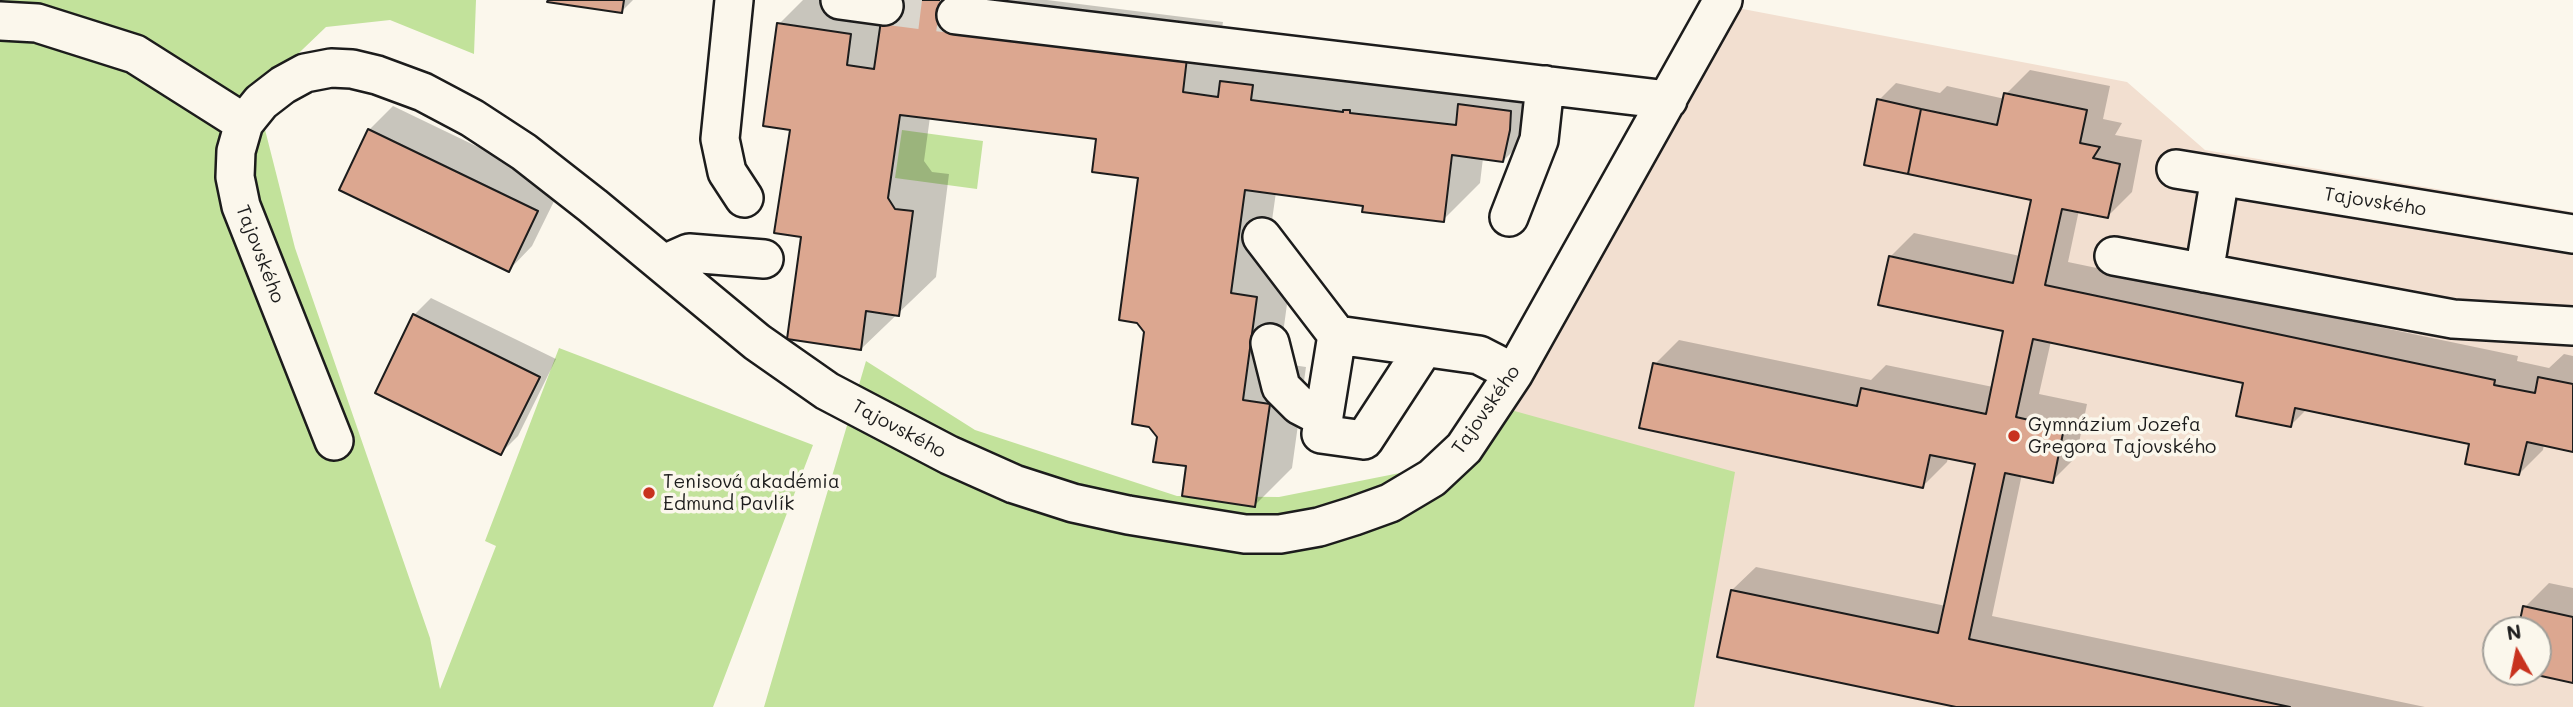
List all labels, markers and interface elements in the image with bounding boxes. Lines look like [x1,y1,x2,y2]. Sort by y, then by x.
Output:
street label: Tajovského [2322,183,2428,221]
street label: Tajovského [231,202,289,306]
street label: Tajovského [1447,361,1525,459]
street label: Tajovského [848,395,950,463]
place label: Gymnázium Jozefa Gregora Tajovského [2028,414,2216,458]
marker: Gymnázium Jozefa Gregora Tajovského [2006,428,2022,444]
place label: Tenisová akadémia Edmund Pavlík [663,471,840,515]
marker: Tenisová akadémia Edmund Pavlík [641,485,657,501]
north arrow [2482,616,2552,686]
text: N [2505,618,2523,645]

